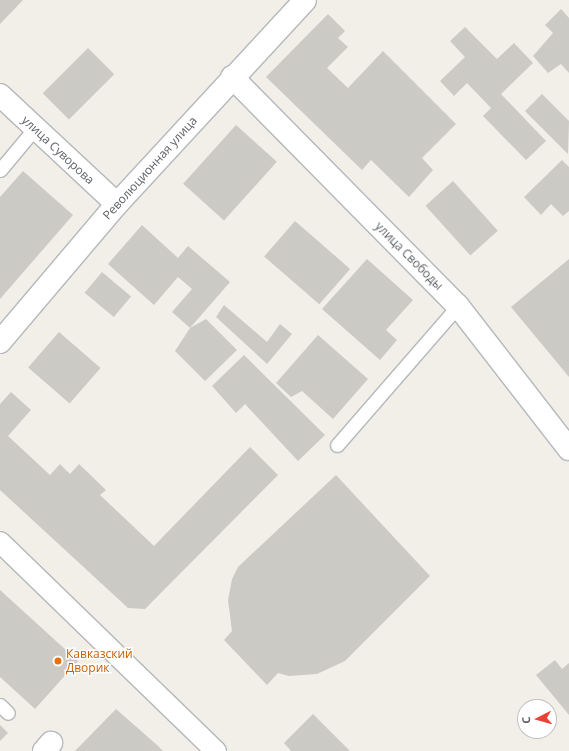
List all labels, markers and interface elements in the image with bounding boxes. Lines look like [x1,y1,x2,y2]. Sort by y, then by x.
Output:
street label: улица Суворова [19,113,97,187]
street label: Революционная улица [100,114,200,222]
street label: улица Свободы [372,219,446,293]
place label: Кавказский Дворик [66,647,133,675]
marker: Кавказский Дворик [53,656,63,666]
north arrow [517,699,557,739]
text: С [518,716,533,724]

